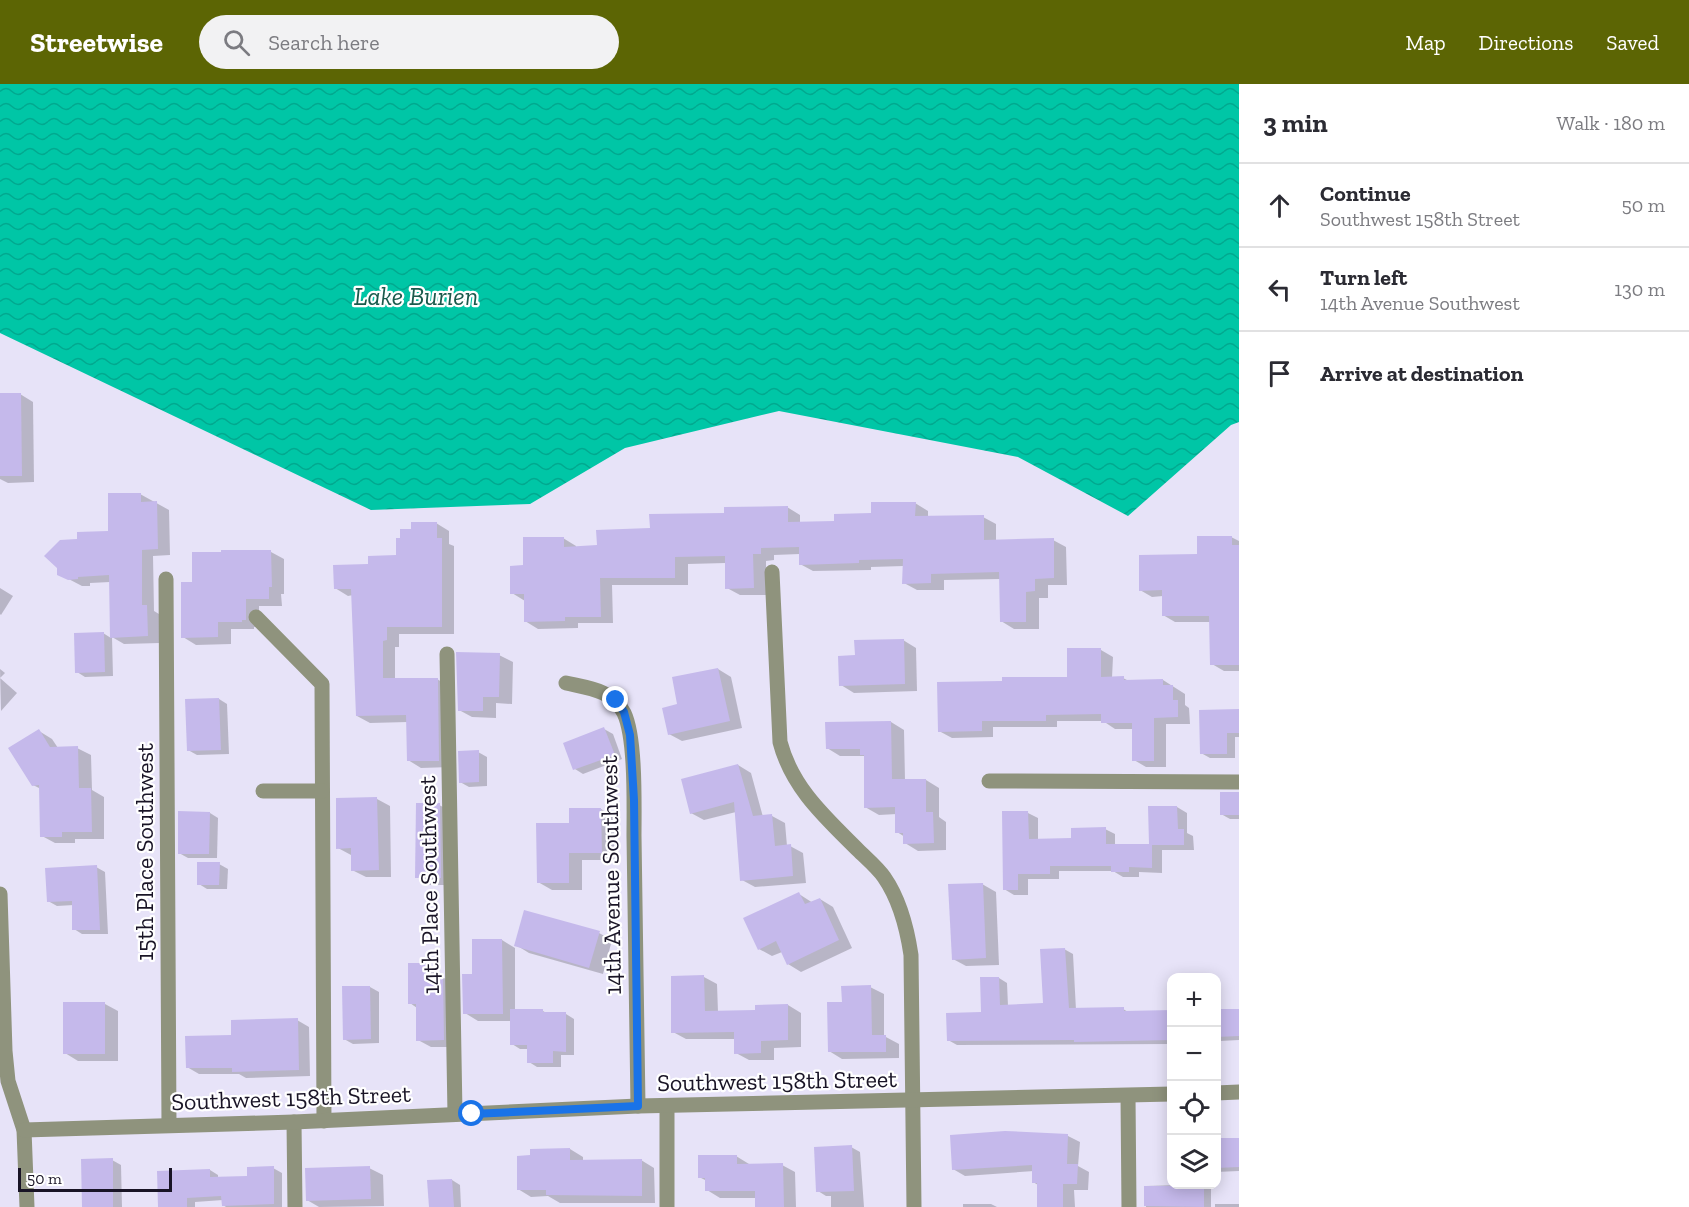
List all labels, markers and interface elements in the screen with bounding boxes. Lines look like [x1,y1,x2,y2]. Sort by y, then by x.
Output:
search box [199,15,619,69]
text: Streetwise [30,26,163,59]
icon: search [220,26,253,59]
text: Search here [268,29,380,56]
text: Map [1406,30,1446,55]
text: Directions [1479,30,1573,55]
text: Saved [1606,30,1659,55]
text: 3 min [1263,107,1328,139]
text: Walk · 180 m [1557,111,1665,135]
text: Continue [1320,180,1411,207]
icon: ahead [1263,189,1296,222]
text: 50 m [1621,193,1665,217]
text: Southwest 158th Street [1320,207,1520,231]
text: Turn left [1320,264,1407,291]
icon: left [1263,273,1296,306]
text: 130 m [1614,277,1665,301]
water label: Lake Burien [354,280,478,312]
text: 14th Avenue Southwest [1320,291,1520,315]
icon: arrive [1263,357,1296,390]
text: Arrive at destination [1320,360,1523,387]
route end [602,686,628,712]
street label: 15th Place Southwest [130,743,159,961]
street label: 14th Avenue Southwest [594,755,627,995]
street label: 14th Place Southwest [412,775,445,995]
map controls [1167,973,1221,1189]
button: + [1167,973,1221,1027]
button: − [1167,1027,1221,1081]
street label: Southwest 158th Street [657,1064,897,1097]
street label: Southwest 158th Street [171,1079,411,1116]
button: locate [1167,1081,1221,1135]
route start [458,1100,484,1126]
button: layers [1167,1135,1221,1189]
scale bar [18,1165,172,1192]
text: 50 m [27,1169,62,1188]

